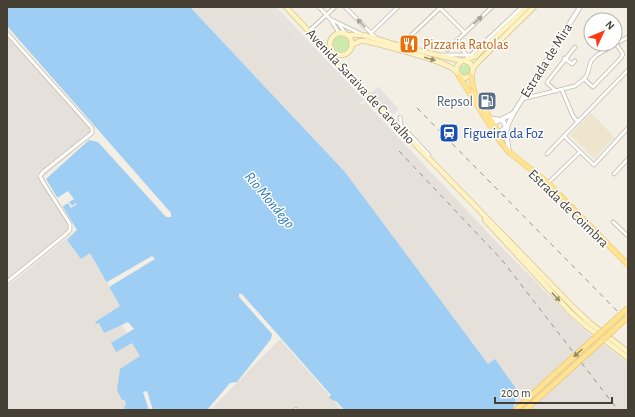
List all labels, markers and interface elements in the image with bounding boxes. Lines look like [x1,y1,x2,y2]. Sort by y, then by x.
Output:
north arrow [583,12,623,52]
one-way arrow [474,16,483,25]
one-way arrow [356,18,366,28]
text: N [603,19,616,32]
street label: Estrada de Mira [519,21,575,100]
street label: Avenida Saraiva de Carvalho [303,26,417,147]
restaurant icon: Pizzaria Ratolas [398,33,420,55]
place label: Pizzaria Ratolas [423,38,508,52]
one-way arrow [424,56,436,62]
fuel station icon: Repsol [476,90,498,112]
place label: Repsol [437,95,473,109]
station icon: Figueira da Foz [438,122,460,144]
place label: Figueira da Foz [463,127,544,141]
street label: Estrada de Coimbra [525,167,612,251]
water label: Rio Mondego [242,169,297,231]
one-way arrow [552,292,561,302]
one-way arrow [573,348,583,358]
scale bar [495,379,612,405]
text: 200 m [501,387,531,399]

